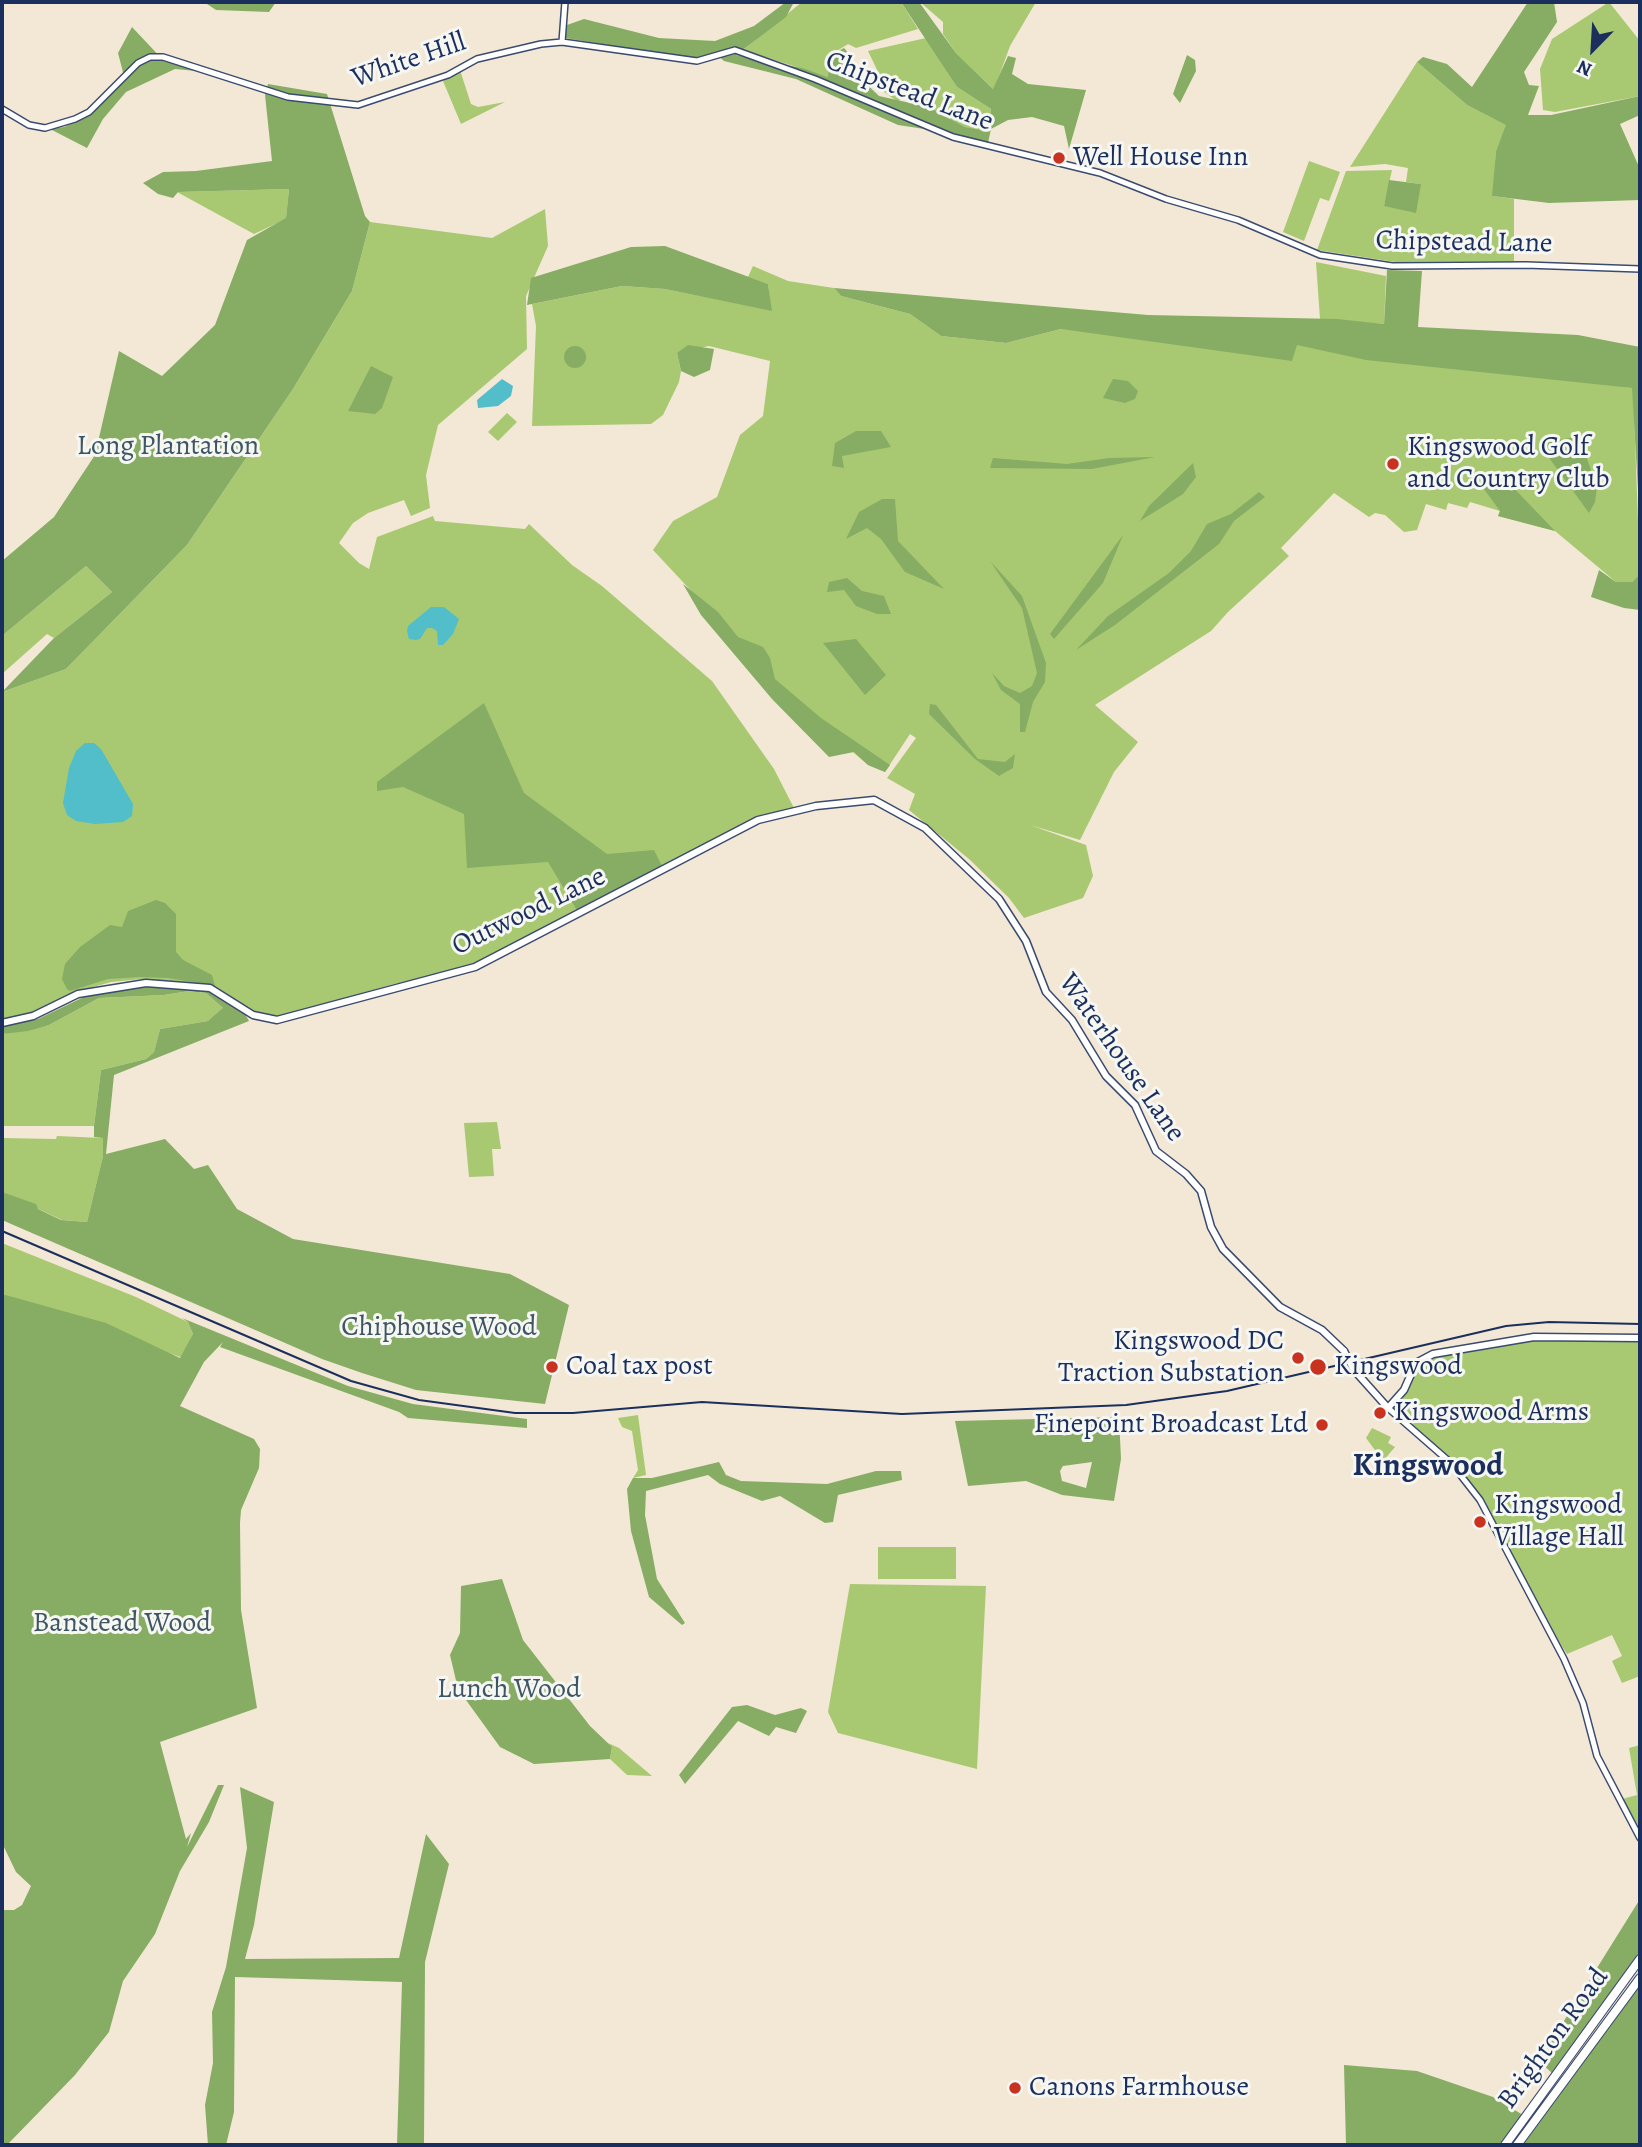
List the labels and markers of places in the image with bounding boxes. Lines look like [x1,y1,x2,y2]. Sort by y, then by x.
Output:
place label: Well House Inn [1073,141,1248,175]
marker: Well House Inn [1051,150,1067,166]
place label: Kingswood Golf and Country Club [1407,431,1610,497]
marker: Kingswood Golf and Country Club [1385,456,1401,472]
place label: Kingswood DC Traction Substation [1058,1325,1284,1391]
place label: Coal tax post [566,1350,713,1384]
marker: Kingswood DC Traction Substation [1290,1350,1306,1366]
place label: Kingswood [1334,1350,1462,1384]
marker: Kingswood [1308,1357,1328,1377]
marker: Coal tax post [544,1359,560,1375]
place label: Kingswood Arms [1394,1396,1589,1430]
marker: Kingswood Arms [1372,1405,1388,1421]
place label: Finepoint Broadcast Ltd [1034,1408,1308,1442]
marker: Finepoint Broadcast Ltd [1314,1417,1330,1433]
place label: Kingswood Village Hall [1494,1489,1624,1555]
marker: Kingswood Village Hall [1472,1514,1488,1530]
place label: Canons Farmhouse [1029,2071,1249,2105]
marker: Canons Farmhouse [1007,2080,1023,2096]

